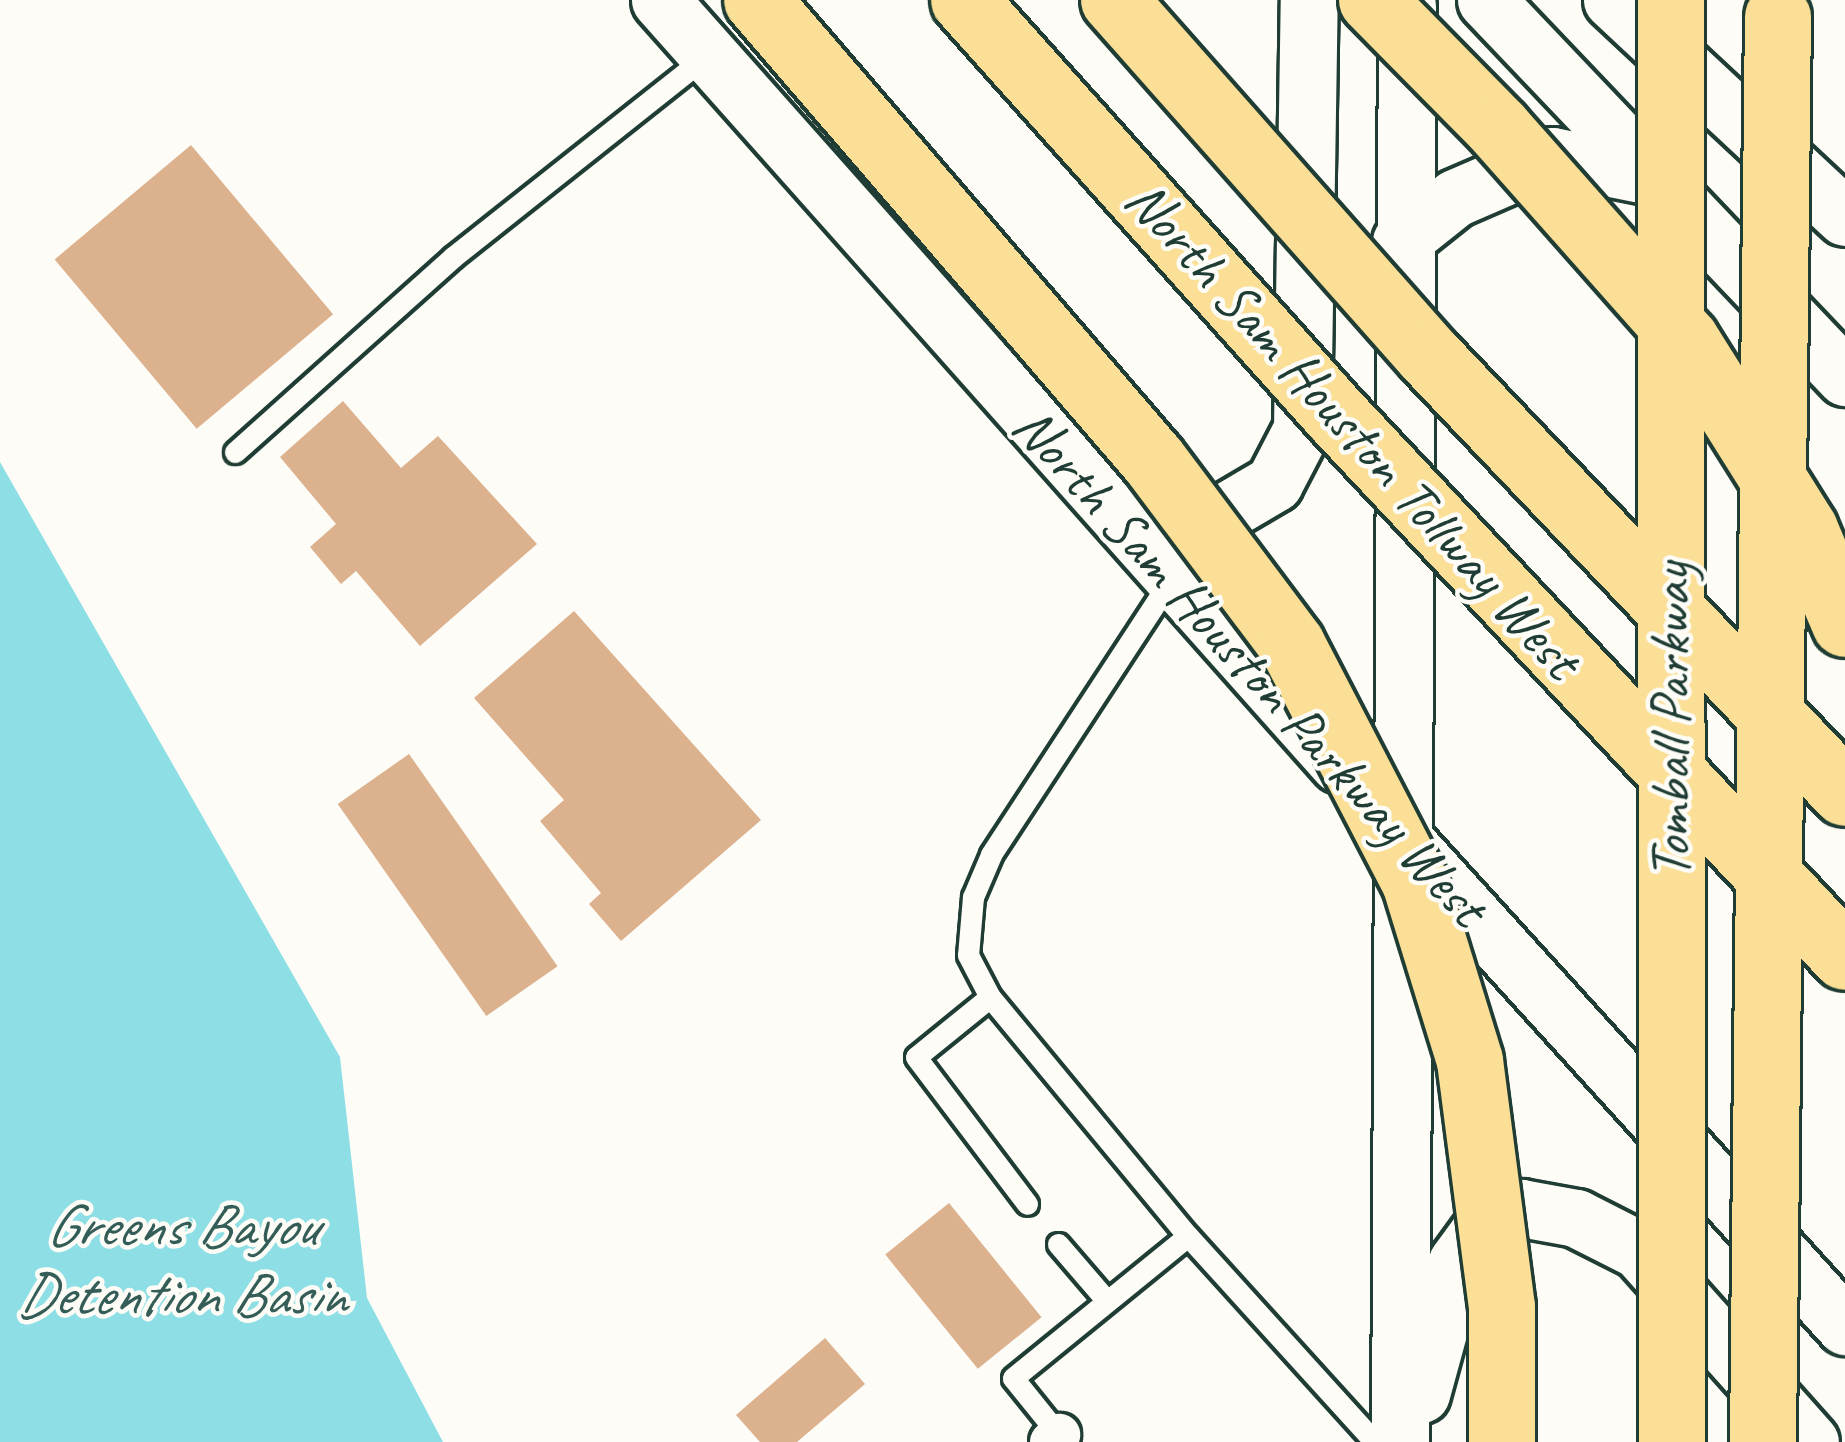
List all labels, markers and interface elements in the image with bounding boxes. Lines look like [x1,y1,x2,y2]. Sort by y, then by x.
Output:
street label: North Sam Houston Tollway West [1111,166,1595,692]
street label: North Sam Houston Parkway West [998,392,1502,940]
street label: Tomball Parkway [1637,563,1705,879]
water label: Greens Bayou Detention Basin [15,1190,347,1331]

